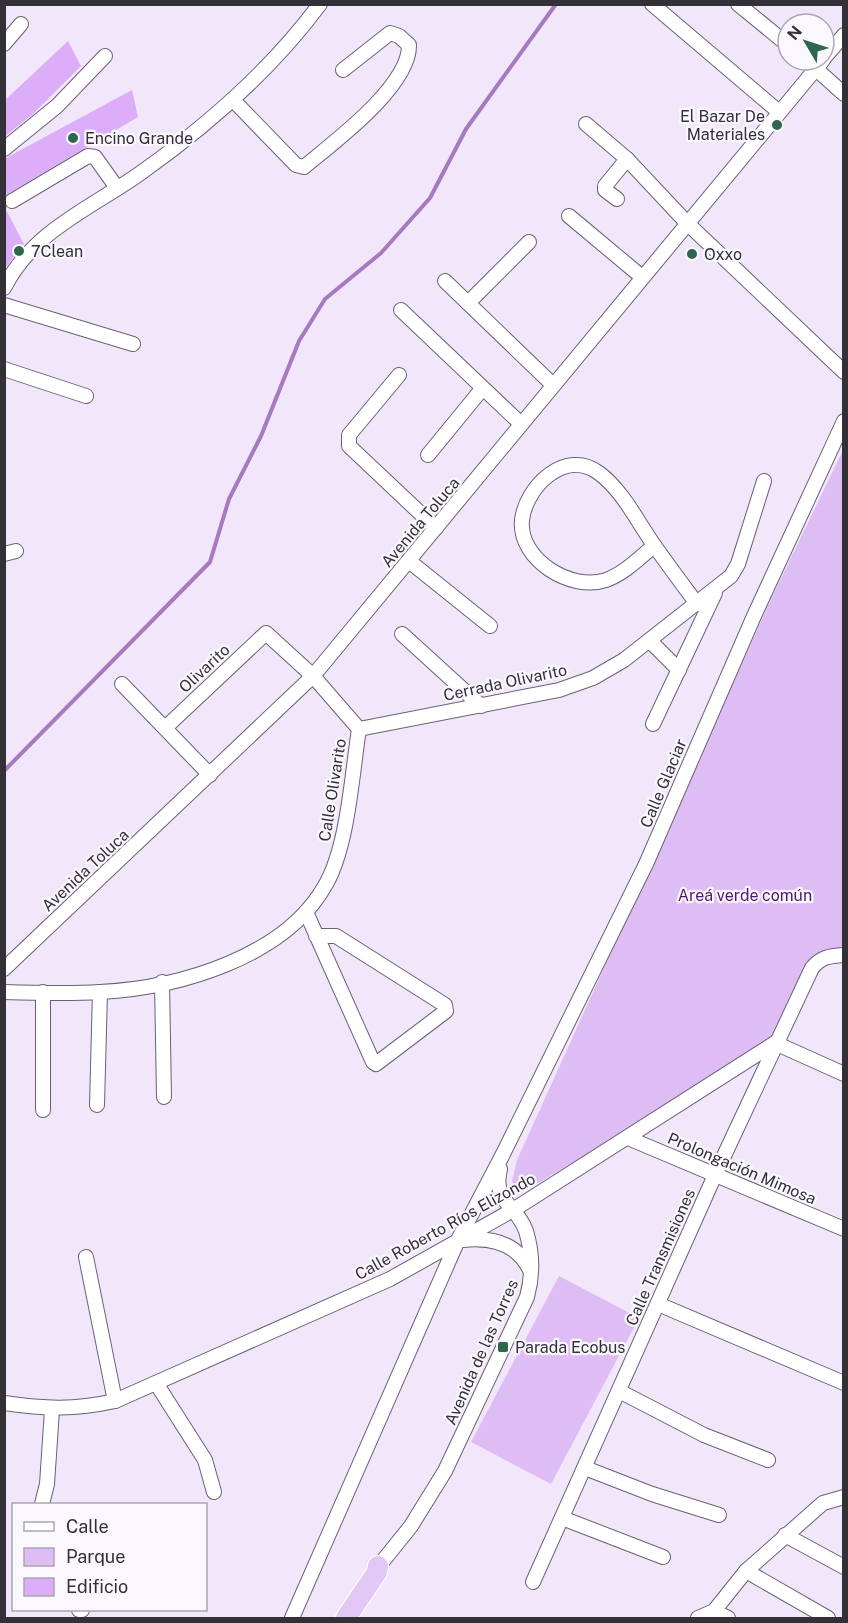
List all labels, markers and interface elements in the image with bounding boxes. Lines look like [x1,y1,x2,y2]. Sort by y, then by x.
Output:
north arrow [776,12,836,72]
text: N [783,22,806,44]
place label: El Bazar De Materiales [680,107,765,144]
marker: El Bazar De Materiales [770,118,784,132]
place label: Encino Grande [85,129,193,148]
marker: Encino Grande [66,131,80,145]
place label: 7Clean [31,242,83,261]
marker: 7Clean [12,244,26,258]
place label: Oxxo [704,245,742,264]
marker: Oxxo [685,247,699,261]
street label: Avenida Toluca [377,473,464,571]
street label: Olivarito [175,640,234,697]
street label: Cerrada Olivarito [442,660,569,705]
street label: Calle Glaciar [636,736,691,830]
street label: Calle Olivarito [315,737,350,843]
street label: Avenida Toluca [38,825,133,915]
park label: Areá verde común [678,886,812,905]
street label: Prolongación Mimosa [665,1129,819,1208]
street label: Calle Roberto Ríos Elizondo [352,1169,539,1284]
street label: Calle Transmisiones [622,1186,699,1329]
street label: Avenida de las Torres [441,1276,522,1428]
place label: Parada Ecobus [515,1338,625,1357]
marker: Parada Ecobus [496,1340,510,1354]
legend [12,1503,207,1611]
text: Calle [66,1516,109,1537]
text: Parque [66,1546,126,1567]
text: Edificio [66,1576,128,1597]

